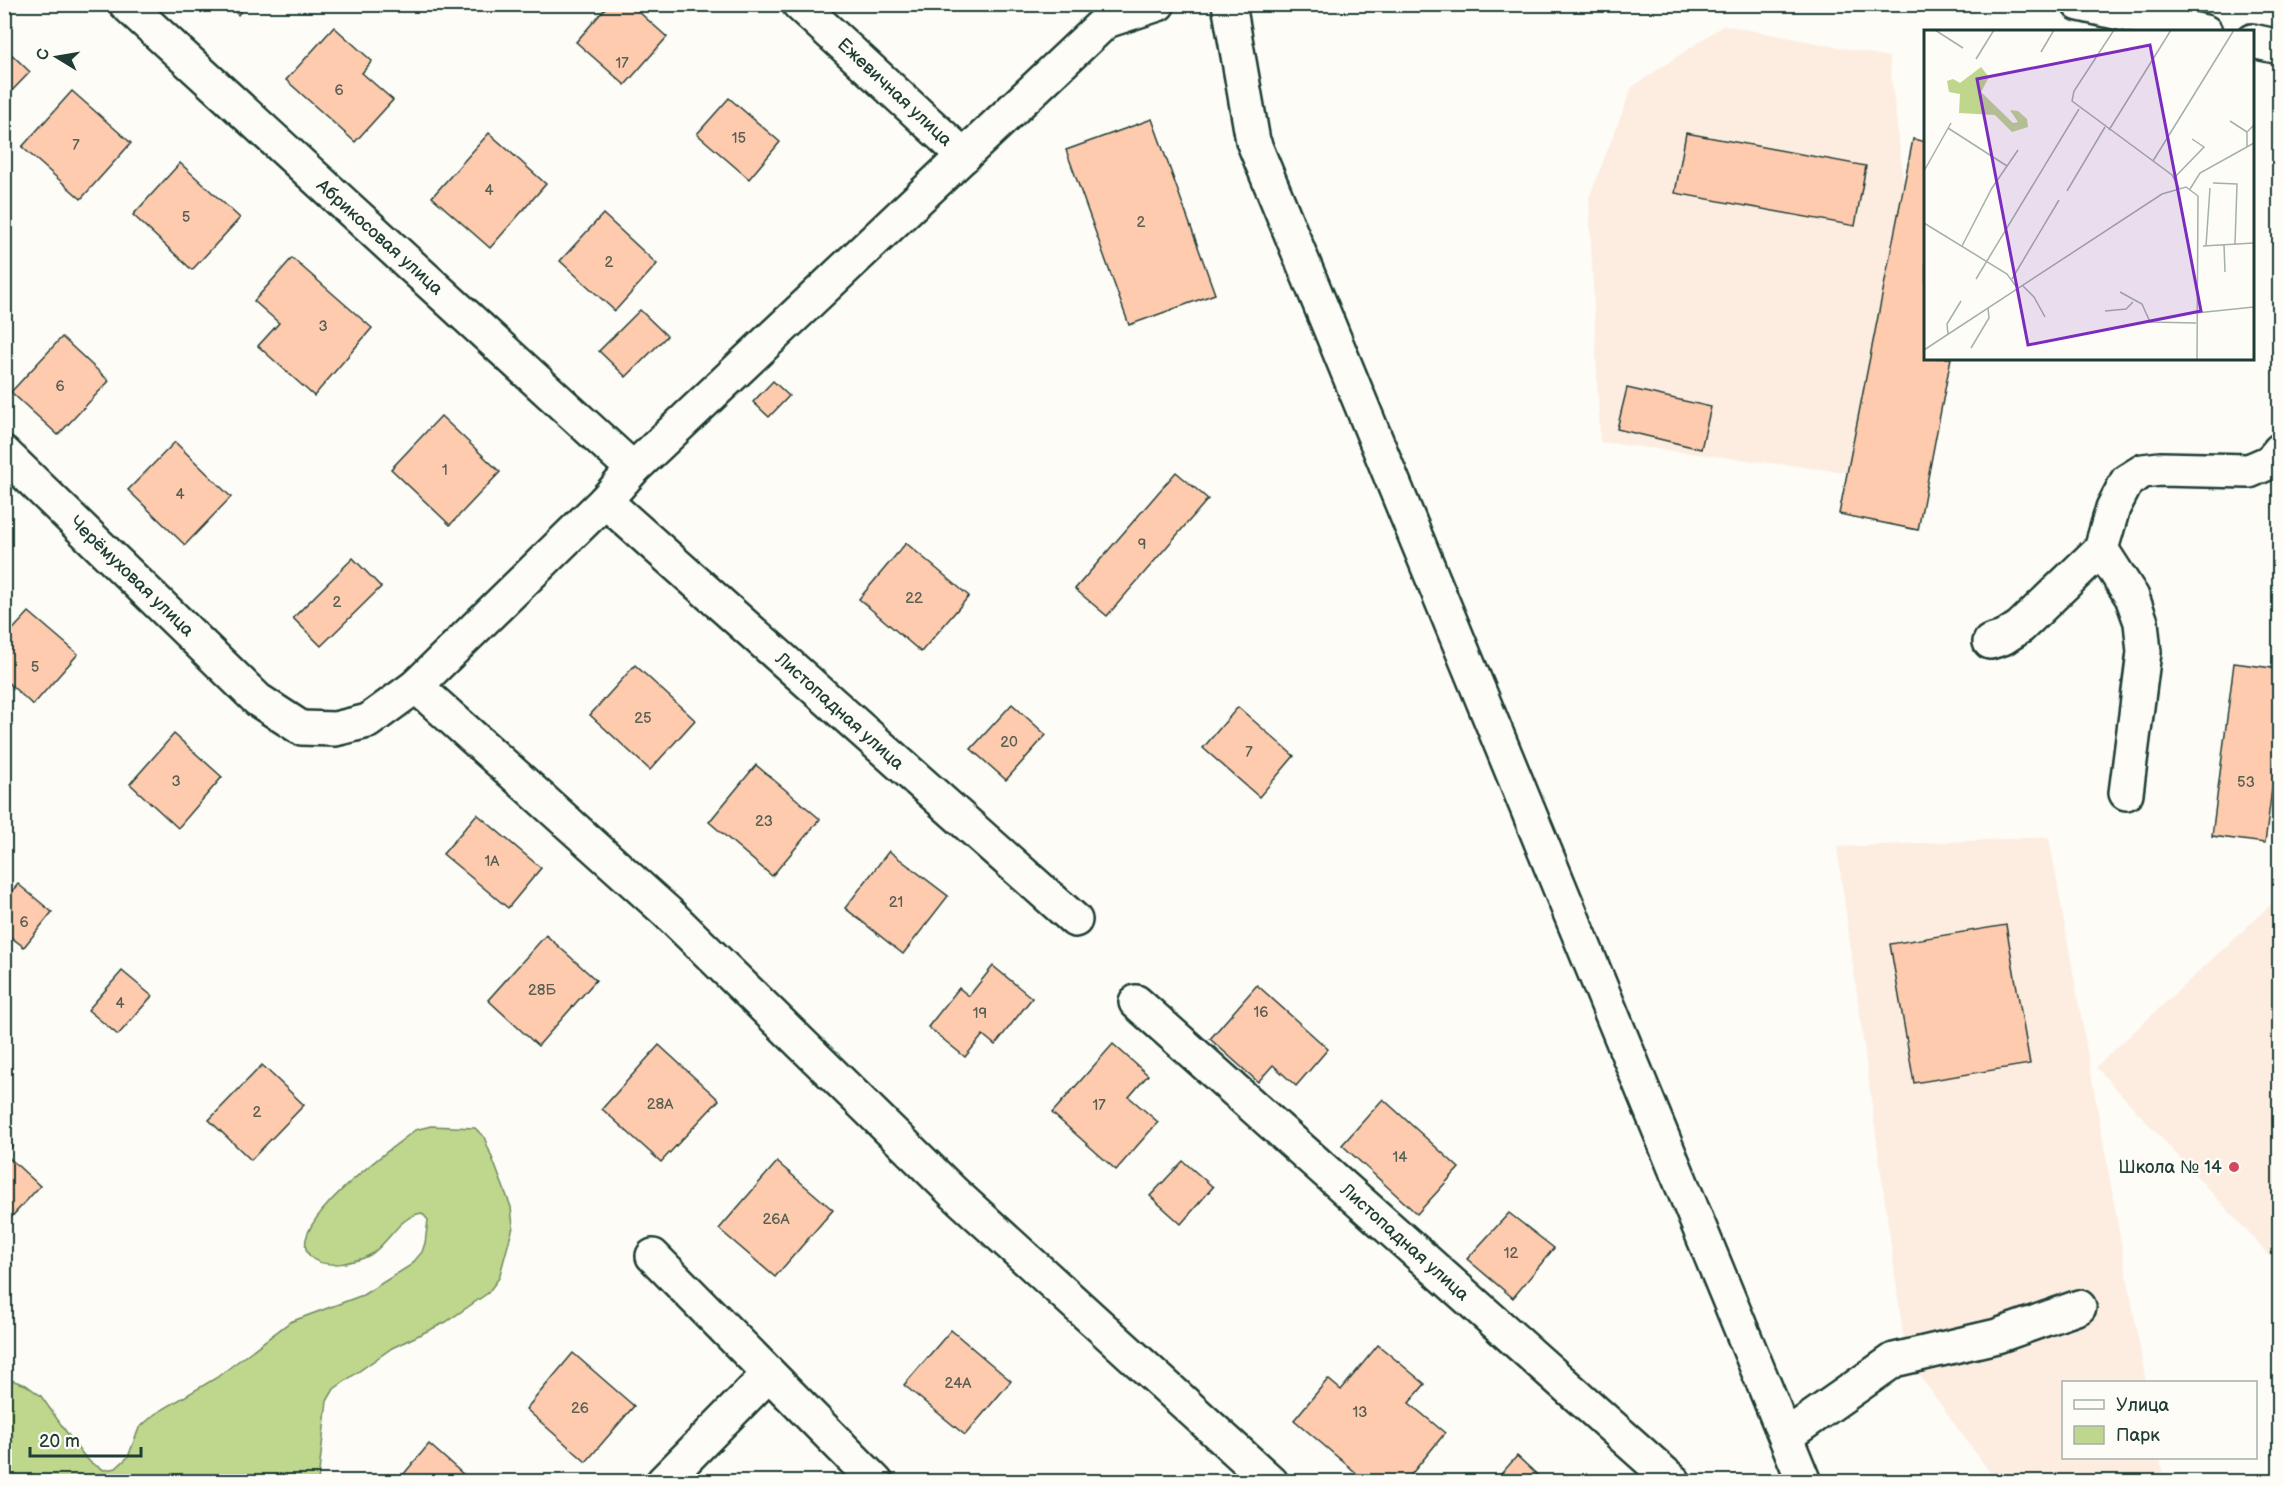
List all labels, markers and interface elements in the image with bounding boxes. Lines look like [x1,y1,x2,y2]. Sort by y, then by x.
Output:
north arrow [27,27,87,87]
inset map [1924,30,2254,360]
street label: Ежевичная улица [833,34,956,151]
text: С [33,47,54,62]
house number: 17 [615,54,629,73]
house number: 6 [334,81,344,100]
house number: 15 [732,129,746,148]
house number: 7 [72,136,80,155]
street label: Абрикосовая улица [311,175,447,300]
house number: 4 [484,181,494,200]
house number: 5 [182,208,190,227]
house number: 2 [1137,213,1146,232]
house number: 2 [605,253,614,272]
house number: 3 [318,317,328,336]
house number: 6 [55,377,65,396]
house number: 1 [442,461,448,480]
house number: 4 [175,485,185,504]
street label: Черёмуховая улица [65,512,198,641]
house number: 9 [1138,535,1146,554]
house number: 22 [905,589,923,608]
house number: 2 [333,593,342,612]
street label: Листопадная улица [770,648,908,775]
house number: 5 [31,658,39,677]
house number: 25 [634,709,652,728]
house number: 20 [1000,733,1018,752]
house number: 7 [1245,743,1253,762]
house number: 3 [171,772,181,791]
house number: 53 [2237,773,2255,792]
house number: 23 [755,812,773,831]
house number: 1А [485,852,500,871]
house number: 21 [889,893,903,912]
house number: 6 [19,913,29,932]
house number: 28Б [528,981,557,1000]
house number: 4 [115,994,125,1013]
house number: 16 [1254,1003,1268,1022]
house number: 19 [973,1004,987,1023]
house number: 28А [647,1095,674,1114]
house number: 17 [1092,1096,1106,1115]
house number: 2 [253,1103,262,1122]
house number: 14 [1393,1148,1407,1167]
place label: Школа № 14 [2118,1157,2222,1178]
marker: Школа № 14 [2227,1160,2241,1174]
street label: Листопадная улица [1335,1179,1473,1306]
house number: 26А [762,1210,790,1229]
house number: 12 [1504,1244,1518,1263]
house number: 24А [945,1374,972,1393]
legend [2062,1381,2257,1459]
text: Улица [2116,1395,2170,1416]
house number: 26 [571,1399,589,1418]
house number: 13 [1352,1403,1368,1422]
scale bar [30,1420,141,1458]
text: Парк [2116,1425,2160,1446]
text: 20 m [39,1431,80,1452]

